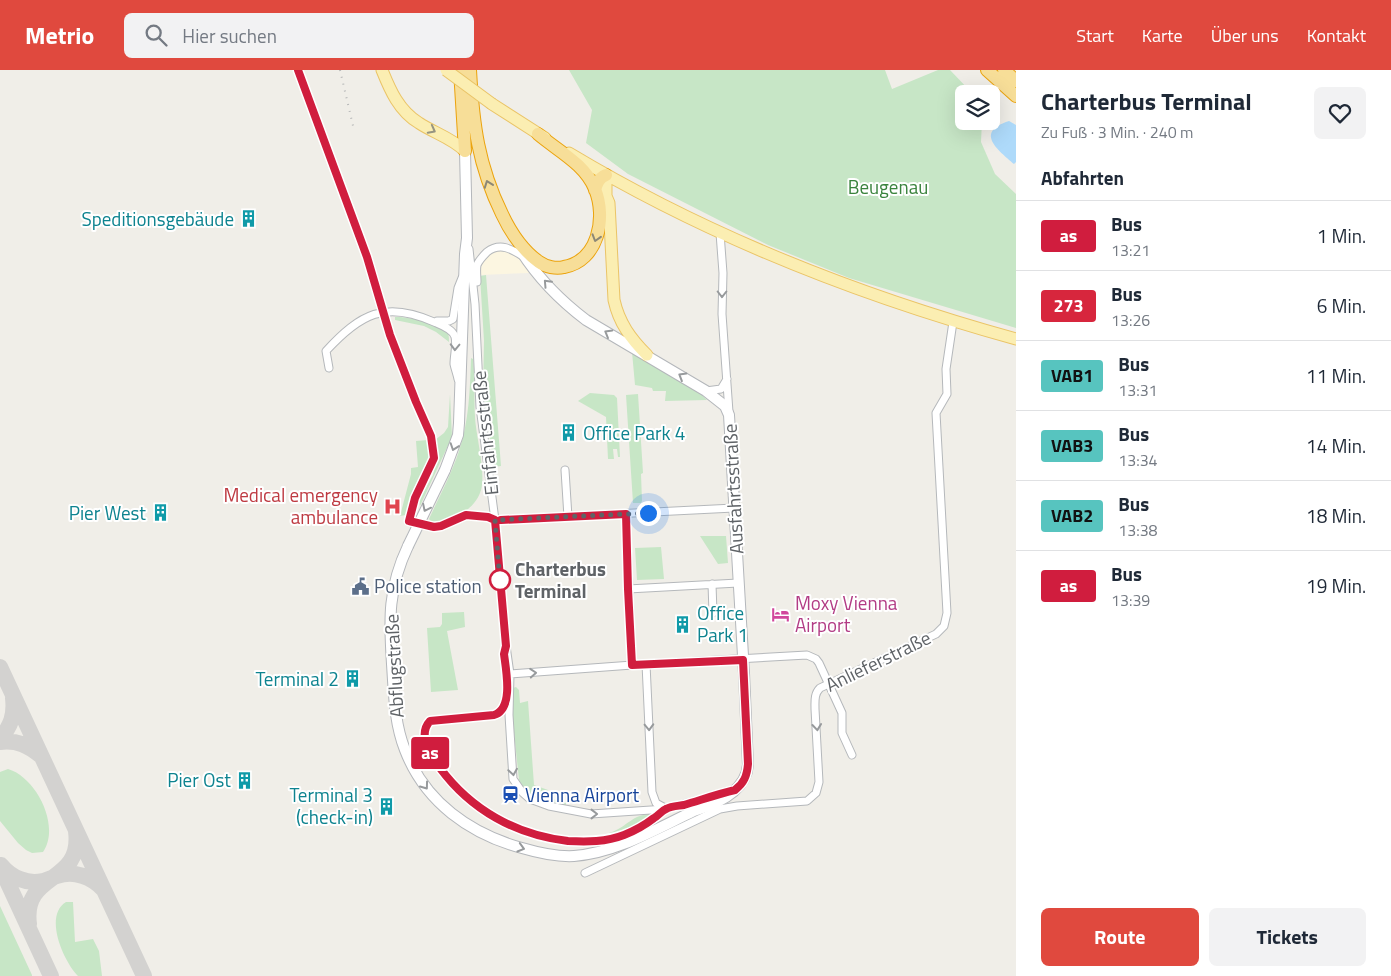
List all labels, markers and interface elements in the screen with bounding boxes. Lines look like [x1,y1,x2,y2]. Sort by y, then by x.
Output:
search box [124,13,474,58]
text: Metrio [25,17,94,53]
icon: search [142,21,170,49]
text: Hier suchen [182,21,277,50]
text: Start [1076,22,1114,49]
text: Karte [1142,22,1183,49]
text: Über uns [1211,22,1279,49]
text: Kontakt [1307,22,1366,49]
text: Charterbus Terminal [1041,83,1252,119]
map controls [955,85,1000,130]
button: layers [955,85,1000,130]
button: heart [1314,87,1366,139]
text: Zu Fuß · 3 Min. · 240 m [1041,120,1194,144]
one-way arrow [427,124,436,134]
text: Abfahrten [1041,163,1124,192]
park label: Beugenau [848,172,928,201]
one-way arrow [484,180,494,188]
place label: Speditionsgebäude [81,204,234,233]
building icon: Speditionsgebäude [238,209,258,229]
text: Bus [1111,209,1142,238]
text: 1 Min. [1317,221,1366,250]
text: as [1060,222,1077,249]
one-way arrow [591,233,601,241]
text: 13:21 [1111,238,1150,262]
text: Bus [1111,279,1142,308]
one-way arrow [543,280,552,289]
one-way arrow [717,290,727,298]
text: 6 Min. [1317,291,1366,320]
text: 273 [1053,292,1084,319]
text: 13:26 [1111,308,1150,332]
one-way arrow [604,329,613,339]
one-way arrow [449,343,460,351]
text: Bus [1118,349,1149,378]
text: 11 Min. [1306,361,1366,390]
text: VAB1 [1051,362,1093,389]
street label: Einfahrtsstraße [464,369,505,497]
one-way arrow [679,373,688,383]
text: 13:31 [1118,378,1158,402]
place label: Office Park 4 [583,418,685,447]
text: Bus [1118,419,1149,448]
building icon: Office Park 4 [559,423,579,443]
street label: Ausfahrtsstraße [715,423,750,555]
text: 14 Min. [1306,431,1366,460]
text: VAB3 [1051,432,1093,459]
one-way arrow [450,442,460,450]
text: 13:34 [1118,448,1158,472]
place label: Medical emergency ambulance [223,480,378,531]
text: Bus [1118,489,1149,518]
hospital icon: Medical emergency ambulance [382,496,402,516]
place label: Pier West [69,498,146,527]
your location [636,501,661,526]
text: 18 Min. [1306,501,1366,530]
text: VAB2 [1051,502,1093,529]
building icon: Pier West [150,503,170,523]
one-way arrow [422,503,432,512]
text: 13:38 [1118,518,1158,542]
place label: Charterbus Terminal [515,554,606,605]
text: Bus [1111,559,1142,588]
marker: Charterbus Terminal [489,569,511,591]
place label: Police station [374,571,482,600]
text: 19 Min. [1306,571,1366,600]
text: as [1060,572,1077,599]
public building icon: Police station [350,576,370,596]
place label: Moxy Vienna Airport [795,588,898,639]
text: 13:39 [1111,588,1150,612]
place label: Office Park 1 [697,598,748,649]
hotel icon: Moxy Vienna Airport [771,604,791,624]
street label: Abflugstraße [376,613,411,719]
building icon: Office Park 1 [673,614,693,634]
street label: Anlieferstraße [820,623,935,699]
place label: Terminal 2 [256,664,339,693]
one-way arrow [529,668,537,679]
building icon: Terminal 2 [343,669,363,689]
one-way arrow [644,723,655,731]
one-way arrow [811,723,822,731]
line badge: as [408,737,452,769]
text: as [421,739,439,766]
place label: Pier Ost [167,765,231,794]
one-way arrow [507,769,518,777]
building icon: Pier Ost [235,770,255,790]
place label: Terminal 3 (check-in) [290,780,373,831]
one-way arrow [419,780,428,789]
place label: Vienna Airport [525,780,640,809]
station icon: Vienna Airport [501,785,521,805]
building icon: Terminal 3 (check-in) [377,796,397,816]
one-way arrow [591,809,599,819]
one-way arrow [517,843,525,853]
button: Route [1041,908,1199,966]
button: Tickets [1209,908,1366,966]

